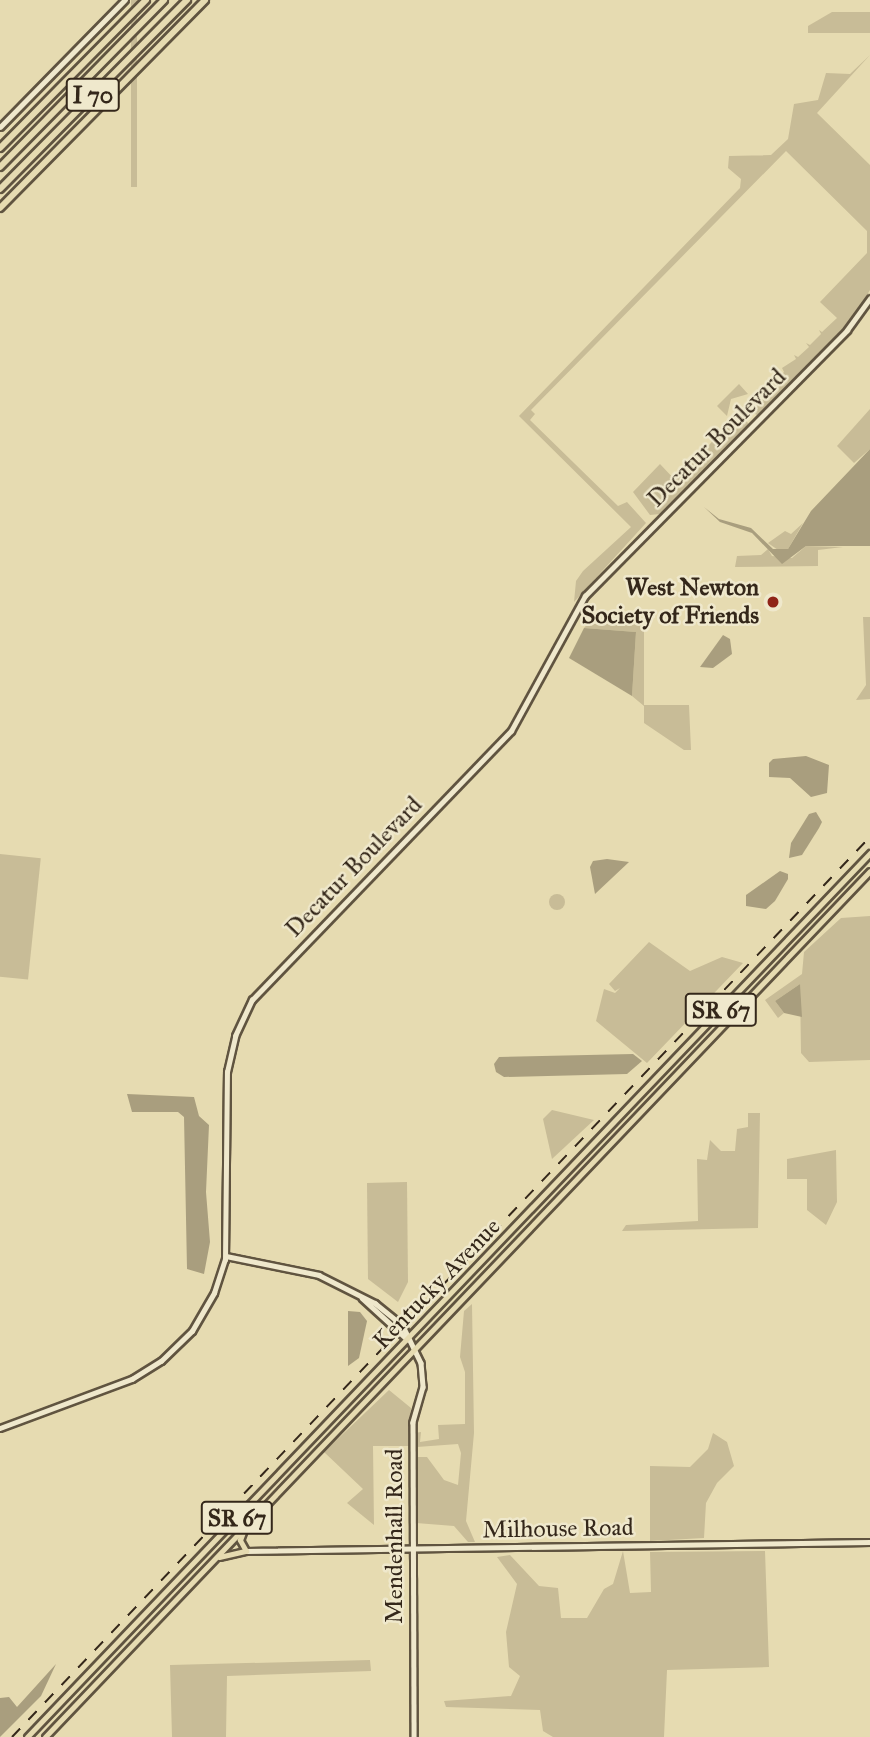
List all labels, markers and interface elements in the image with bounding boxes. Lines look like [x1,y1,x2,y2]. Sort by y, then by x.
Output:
road number: I 70 [65,76,121,114]
street label: Decatur Boulevard [642,363,792,513]
place label: West Newton Society of Friends [582,574,759,630]
marker: West Newton Society of Friends [765,594,781,610]
street label: Decatur Boulevard [280,791,428,943]
road number: SR 67 [684,990,758,1030]
street label: Kentucky Avenue [367,1213,507,1355]
street label: Mendenhall Road [381,1448,409,1624]
road number: SR 67 [200,1498,274,1538]
street label: Milhouse Road [482,1513,634,1545]

